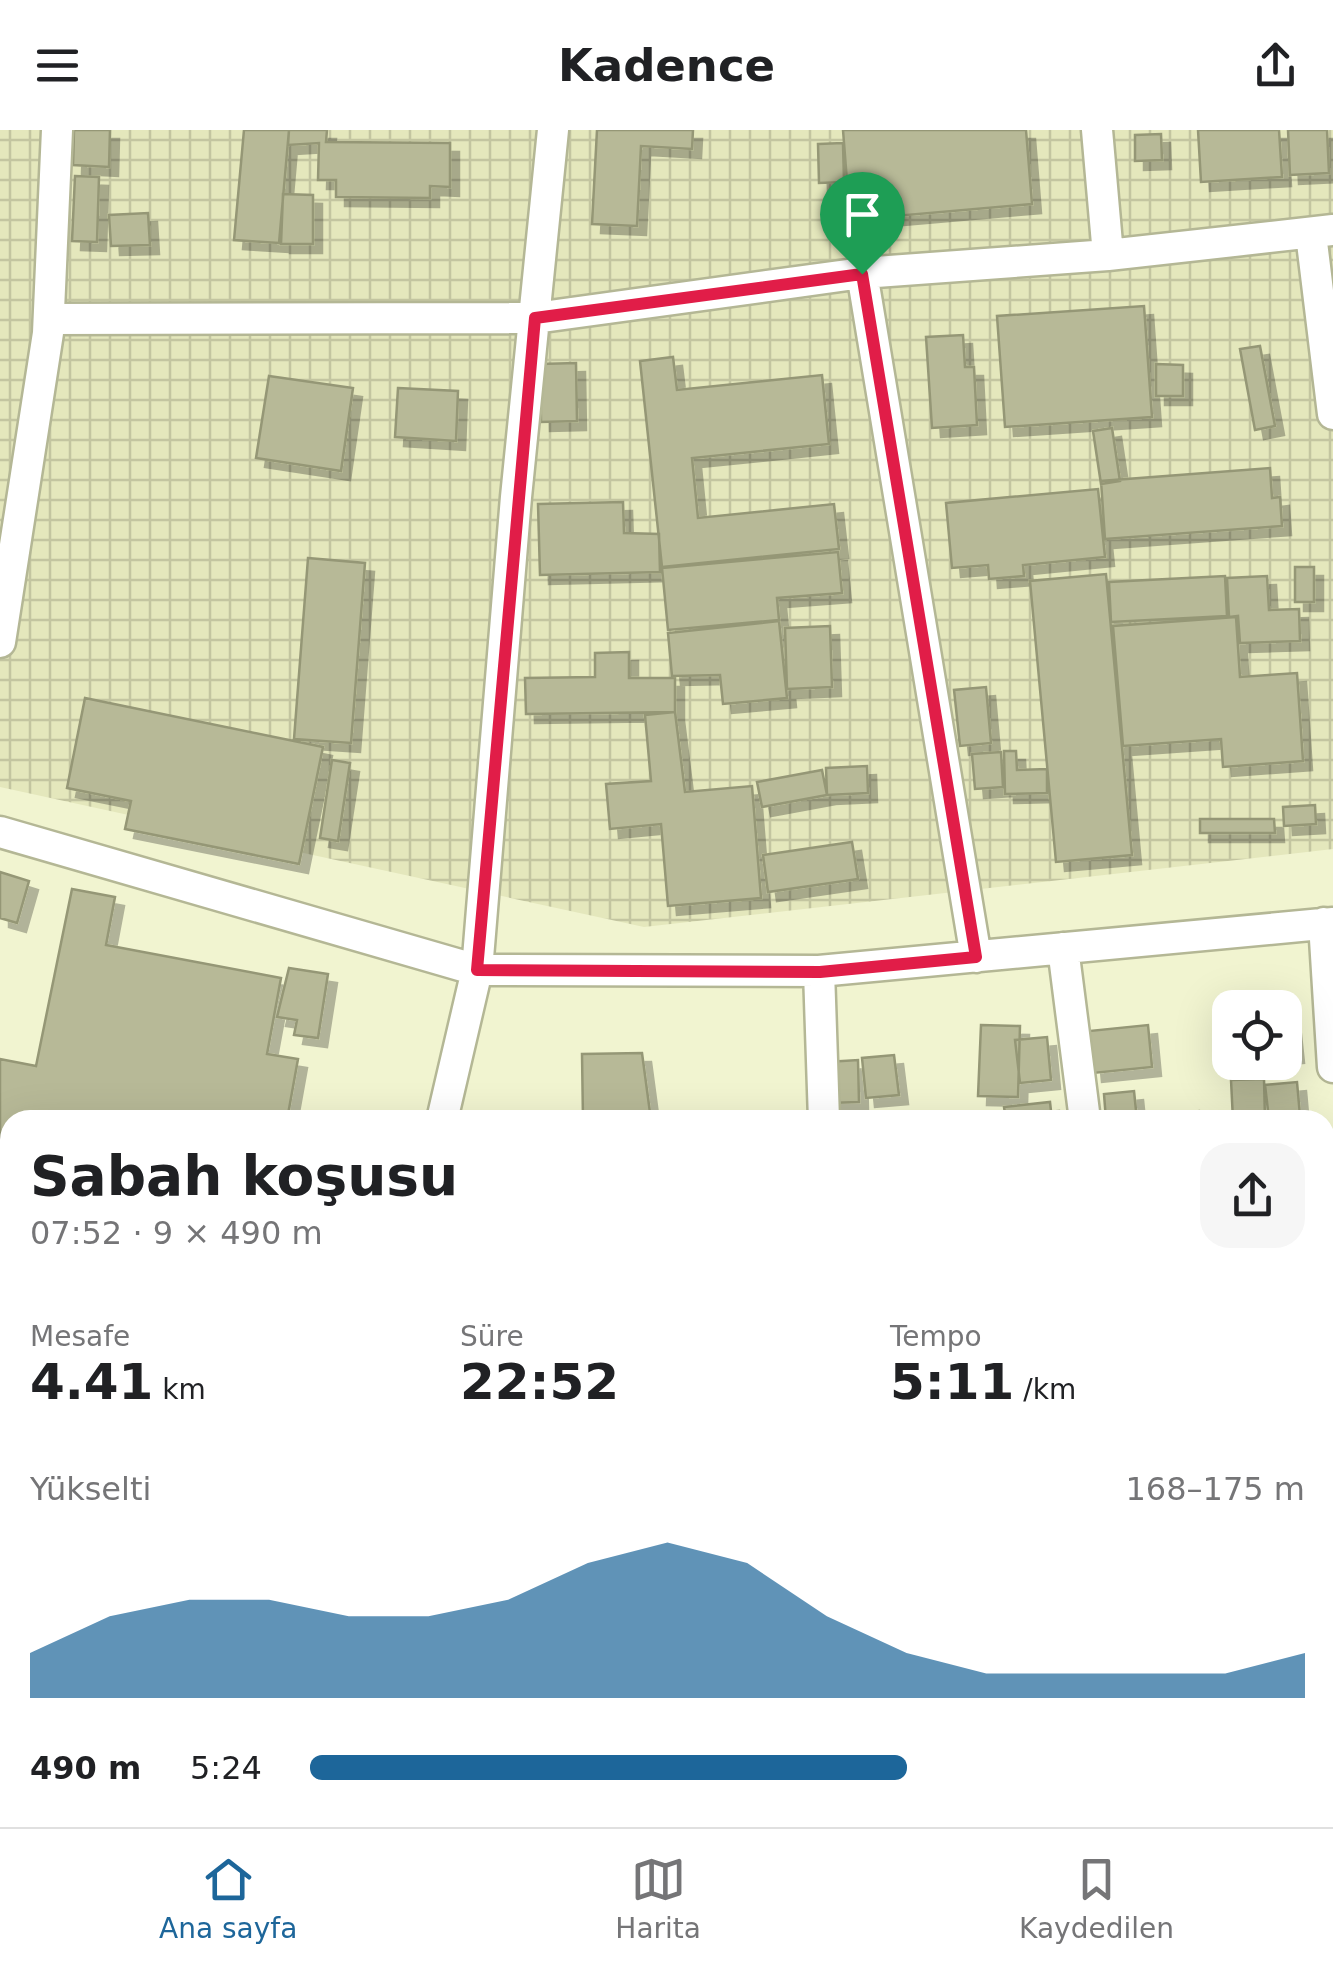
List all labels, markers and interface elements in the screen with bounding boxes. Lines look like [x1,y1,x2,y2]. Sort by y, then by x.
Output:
icon: menu [30,38,85,93]
icon: share [1248,38,1303,93]
text: Kadence [558,39,775,92]
pin [820,172,905,275]
icon: arrive [835,187,890,242]
map controls [1212,990,1302,1080]
button: locate [1212,990,1302,1080]
button: share [1200,1143,1305,1248]
text: Sabah koşusu [30,1144,458,1208]
text: 07:52 · 9 × 490 m [30,1214,323,1252]
text: Mesafe [30,1320,130,1353]
text: Süre [460,1320,524,1353]
text: Tempo [890,1320,982,1353]
text: 4.41 [30,1353,153,1411]
text: 22:52 [460,1353,619,1411]
text: 5:11 [890,1353,1014,1411]
text: km [153,1373,206,1406]
text: /km [1014,1373,1076,1406]
text: Yükselti [30,1470,151,1508]
text: 168–175 m [1126,1470,1305,1508]
text: 490 m [30,1749,141,1787]
text: 5:24 [190,1749,262,1787]
tab: Ana sayfa [159,1852,297,1945]
tab: Harita [615,1852,701,1945]
tab: Kaydedilen [1019,1852,1174,1945]

